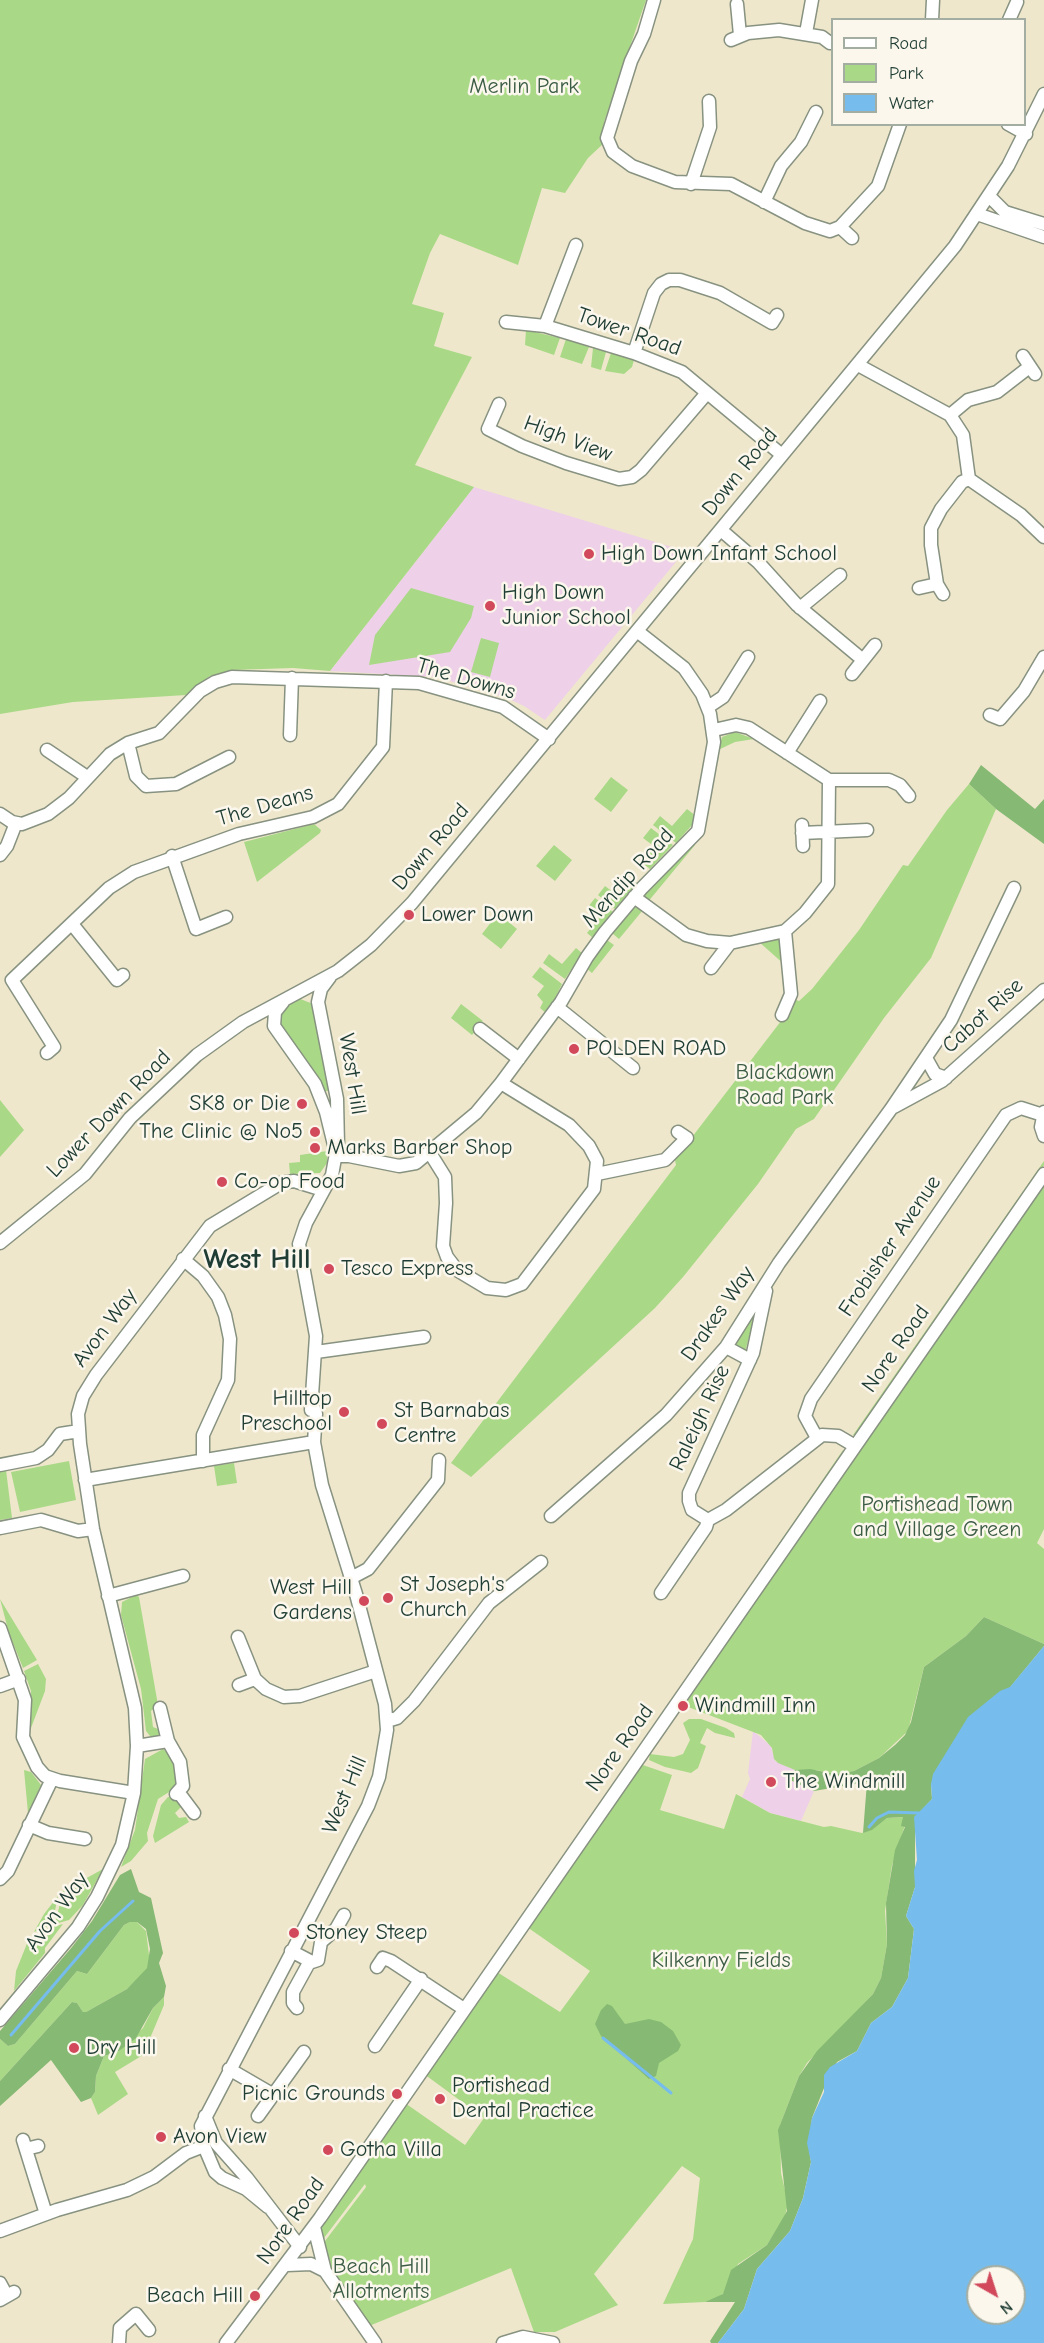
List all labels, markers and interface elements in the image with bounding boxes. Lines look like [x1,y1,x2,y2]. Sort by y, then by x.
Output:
legend [831,18,1026,126]
text: Road [889,33,928,54]
text: Park [889,63,923,84]
park label: Merlin Park [469,74,579,100]
text: Water [889,93,933,114]
street label: Tower Road [574,302,684,362]
street label: High View [520,410,616,468]
street label: Down Road [697,423,783,521]
place label: High Down Infant School [601,541,837,567]
marker: High Down Infant School [582,547,596,561]
place label: High Down Junior School [502,580,631,632]
marker: High Down Junior School [483,599,497,613]
street label: The Downs [414,652,518,706]
street label: The Deans [214,780,316,832]
street label: Down Road [387,798,475,896]
street label: Mendip Road [576,823,680,933]
place label: Lower Down [421,902,534,928]
marker: Lower Down [402,908,416,922]
street label: Cabot Rise [937,973,1029,1059]
street label: West Hill [333,1031,371,1117]
place label: POLDEN ROAD [586,1036,726,1062]
marker: POLDEN ROAD [567,1042,581,1056]
street label: Lower Down Road [41,1045,177,1183]
park label: Blackdown Road Park [735,1060,835,1112]
place label: SK8 or Die [189,1091,290,1117]
marker: SK8 or Die [295,1097,309,1111]
place label: The Clinic @ No5 [139,1119,303,1145]
marker: The Clinic @ No5 [308,1125,322,1139]
place label: Marks Barber Shop [327,1135,513,1161]
marker: Marks Barber Shop [308,1141,322,1155]
place label: Co-op Food [234,1169,345,1195]
street label: Frobisher Avenue [833,1170,947,1322]
marker: Co-op Food [215,1175,229,1189]
district label: West Hill [203,1243,311,1277]
place label: Tesco Express [341,1256,473,1282]
street label: Drakes Way [676,1261,760,1367]
marker: Tesco Express [322,1262,336,1276]
street label: Avon Way [67,1284,143,1372]
street label: Nore Road [856,1300,936,1398]
street label: Raleigh Rise [664,1361,736,1475]
place label: Hilltop Preschool [241,1386,332,1438]
place label: St Barnabas Centre [394,1398,509,1450]
marker: Hilltop Preschool [337,1405,351,1419]
marker: St Barnabas Centre [375,1417,389,1431]
park label: Portishead Town and Village Green [853,1492,1021,1544]
place label: St Joseph's Church [400,1572,504,1624]
place label: West Hill Gardens [270,1575,352,1627]
marker: St Joseph's Church [381,1591,395,1605]
marker: West Hill Gardens [357,1594,371,1608]
place label: Windmill Inn [695,1693,816,1719]
street label: Nore Road [580,1699,660,1797]
marker: Windmill Inn [676,1699,690,1713]
street label: West Hill [317,1752,373,1838]
place label: The Windmill [783,1769,905,1795]
marker: The Windmill [764,1775,778,1789]
street label: Avon Way [19,1867,95,1957]
place label: Stoney Steep [306,1920,427,1946]
marker: Stoney Steep [287,1926,301,1940]
park label: Kilkenny Fields [651,1948,791,1974]
place label: Dry Hill [86,2035,156,2061]
marker: Dry Hill [67,2041,81,2055]
place label: Portishead Dental Practice [452,2073,594,2124]
place label: Picnic Grounds [242,2081,385,2107]
marker: Picnic Grounds [390,2087,404,2101]
marker: Portishead Dental Practice [433,2092,447,2106]
place label: Avon View [173,2124,267,2150]
marker: Avon View [154,2130,168,2144]
place label: Gotha Villa [340,2137,442,2163]
marker: Gotha Villa [321,2143,335,2157]
street label: Nore Road [251,2172,331,2270]
park label: Beach Hill Allotments [333,2254,429,2306]
north arrow [966,2265,1026,2325]
place label: Beach Hill [147,2283,243,2309]
marker: Beach Hill [248,2289,262,2303]
text: N [996,2297,1016,2318]

